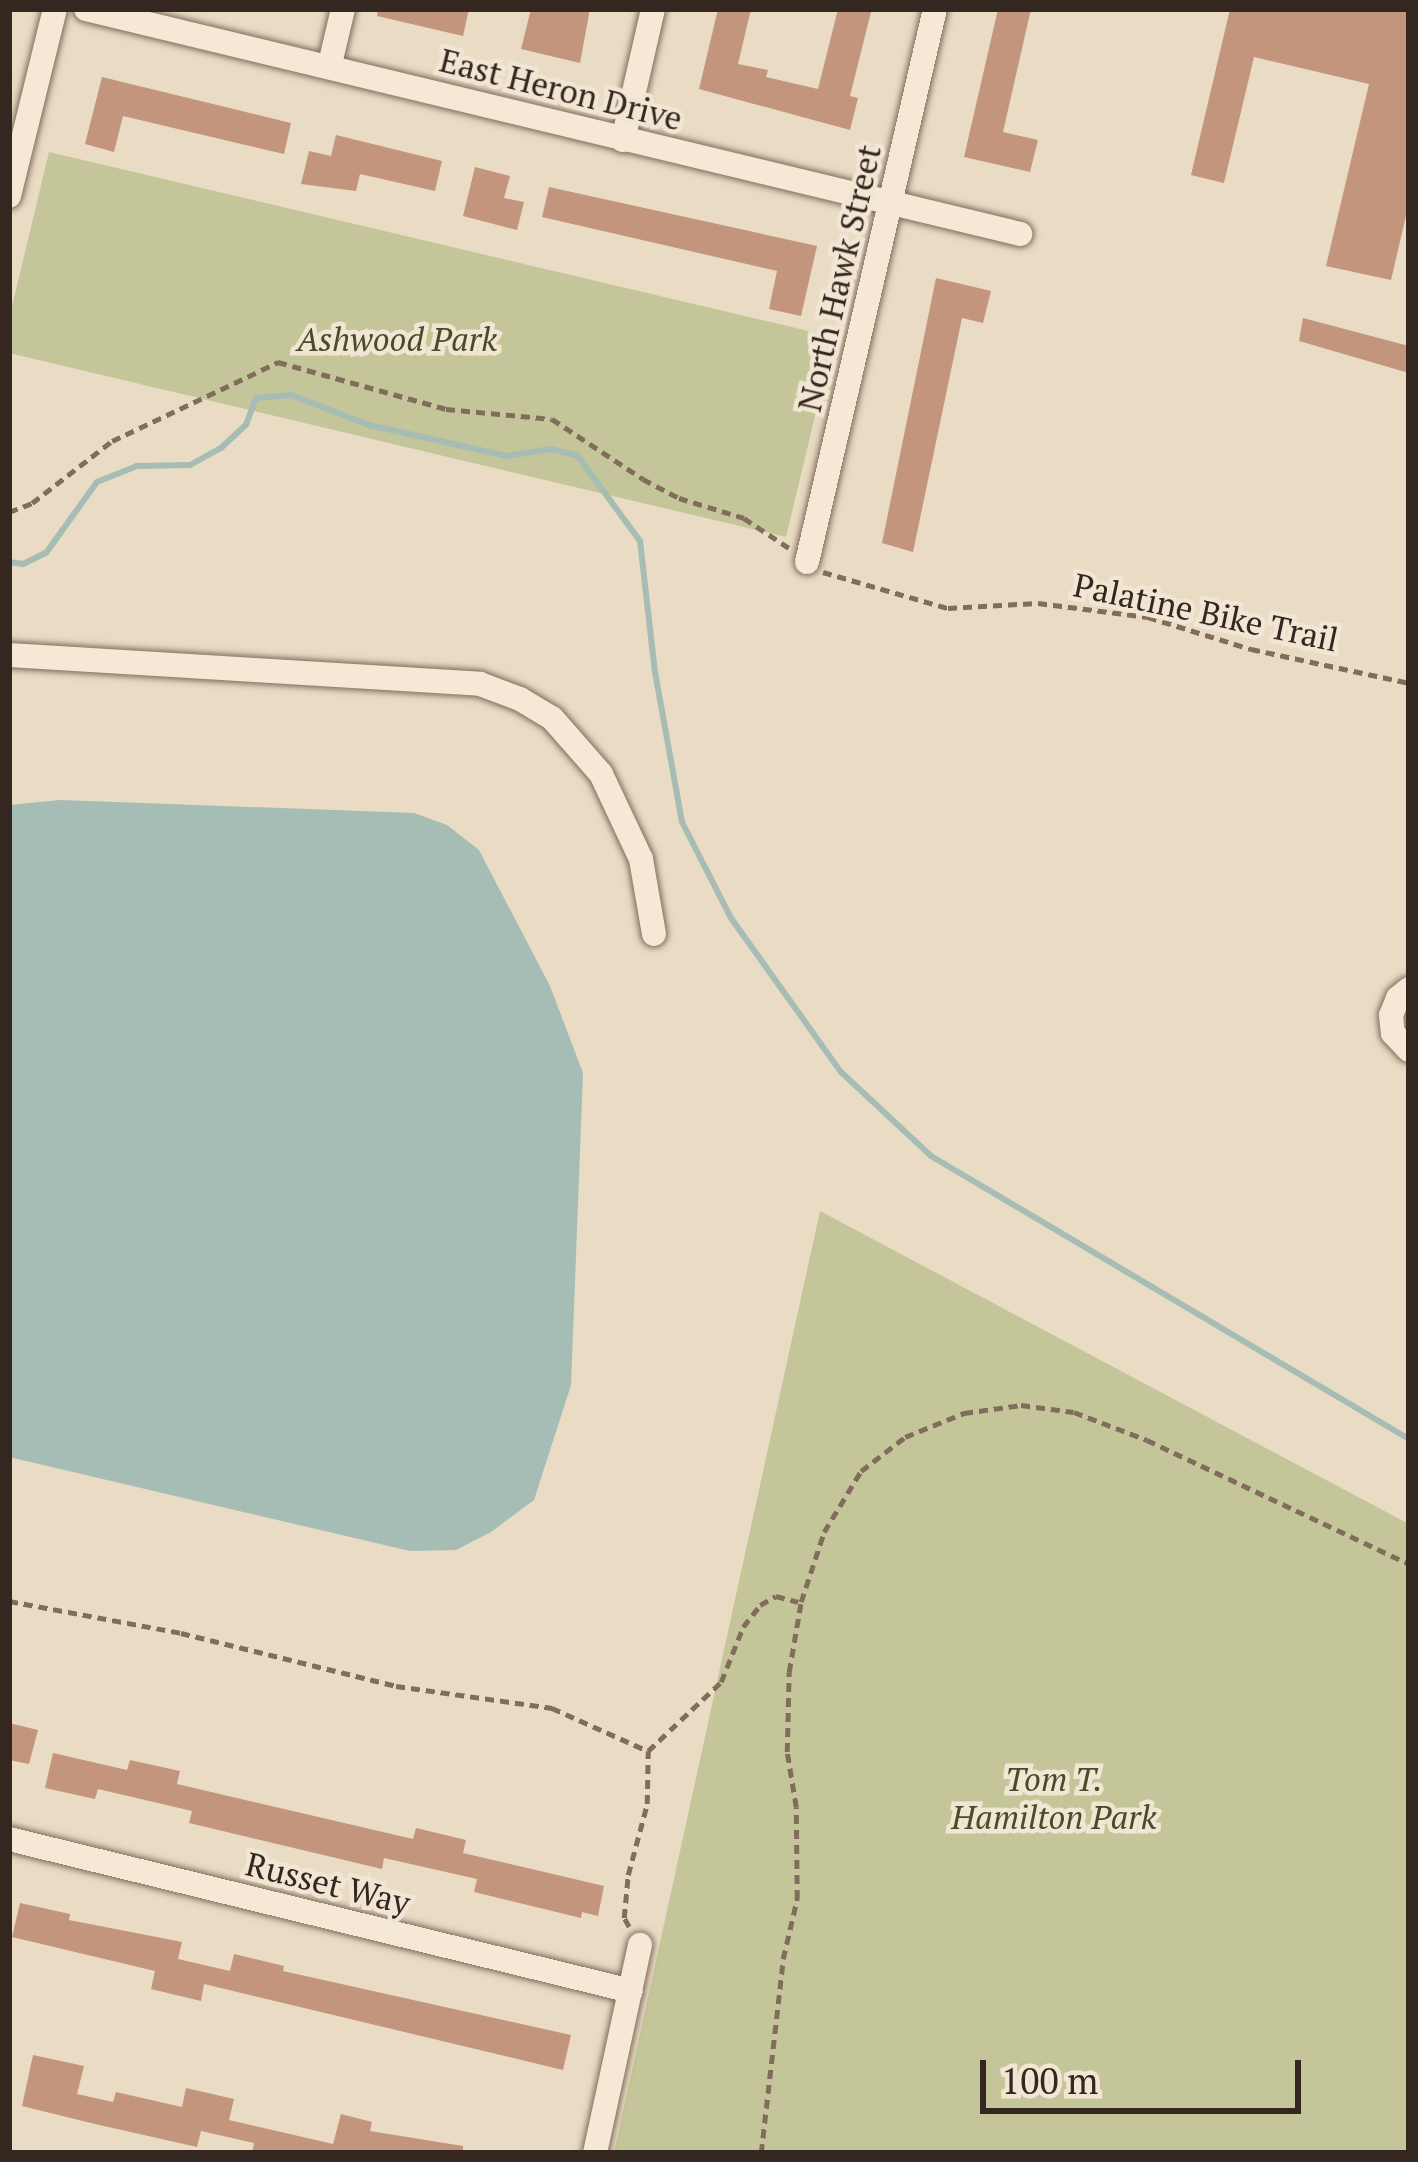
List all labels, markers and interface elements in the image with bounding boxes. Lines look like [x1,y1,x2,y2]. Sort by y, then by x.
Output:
street label: East Heron Drive [436,40,686,138]
street label: North Hawk Street [789,141,889,415]
park label: Ashwood Park [297,319,497,359]
street label: Palatine Bike Trail [1070,565,1342,659]
park label: Tom T. Hamilton Park [951,1759,1157,1837]
street label: Russet Way [242,1844,414,1922]
scale bar [986,2036,1307,2110]
text: 100 m [1001,2057,1098,2104]

